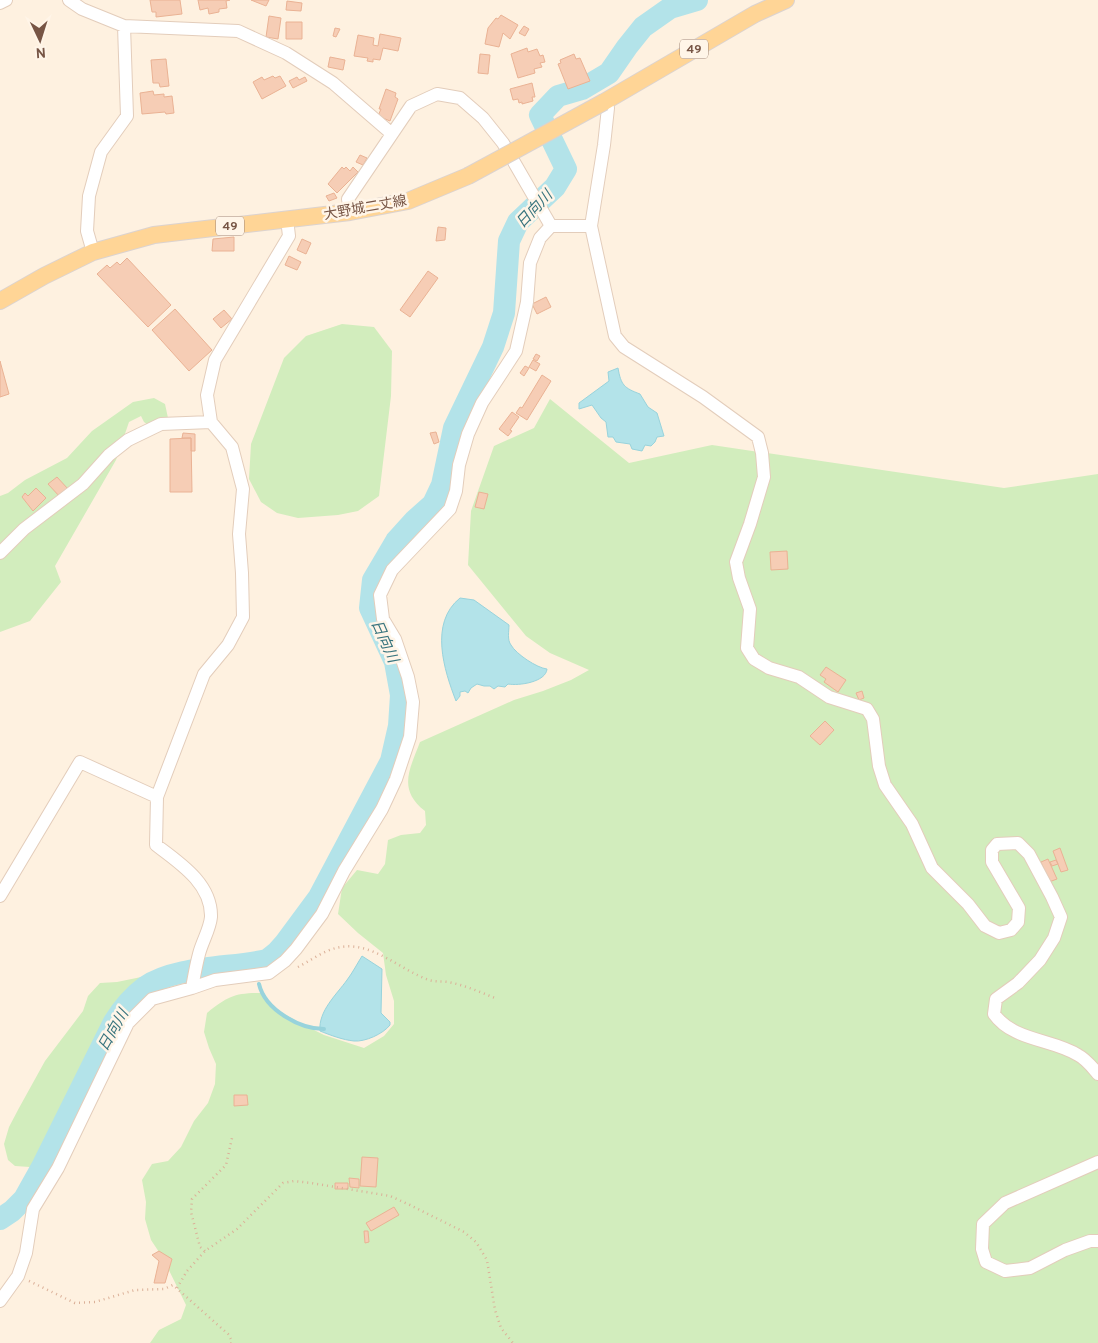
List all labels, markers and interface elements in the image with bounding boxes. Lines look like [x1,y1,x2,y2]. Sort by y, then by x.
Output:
north arrow [15,15,65,65]
road number: 49 [680,40,708,59]
text: N [35,43,46,60]
water label: 日向川 [513,186,559,233]
street label: 大野城二丈線 [322,193,408,224]
road number: 49 [216,217,244,236]
water label: 日向川 [366,617,402,668]
water label: 日向川 [95,1005,135,1055]

